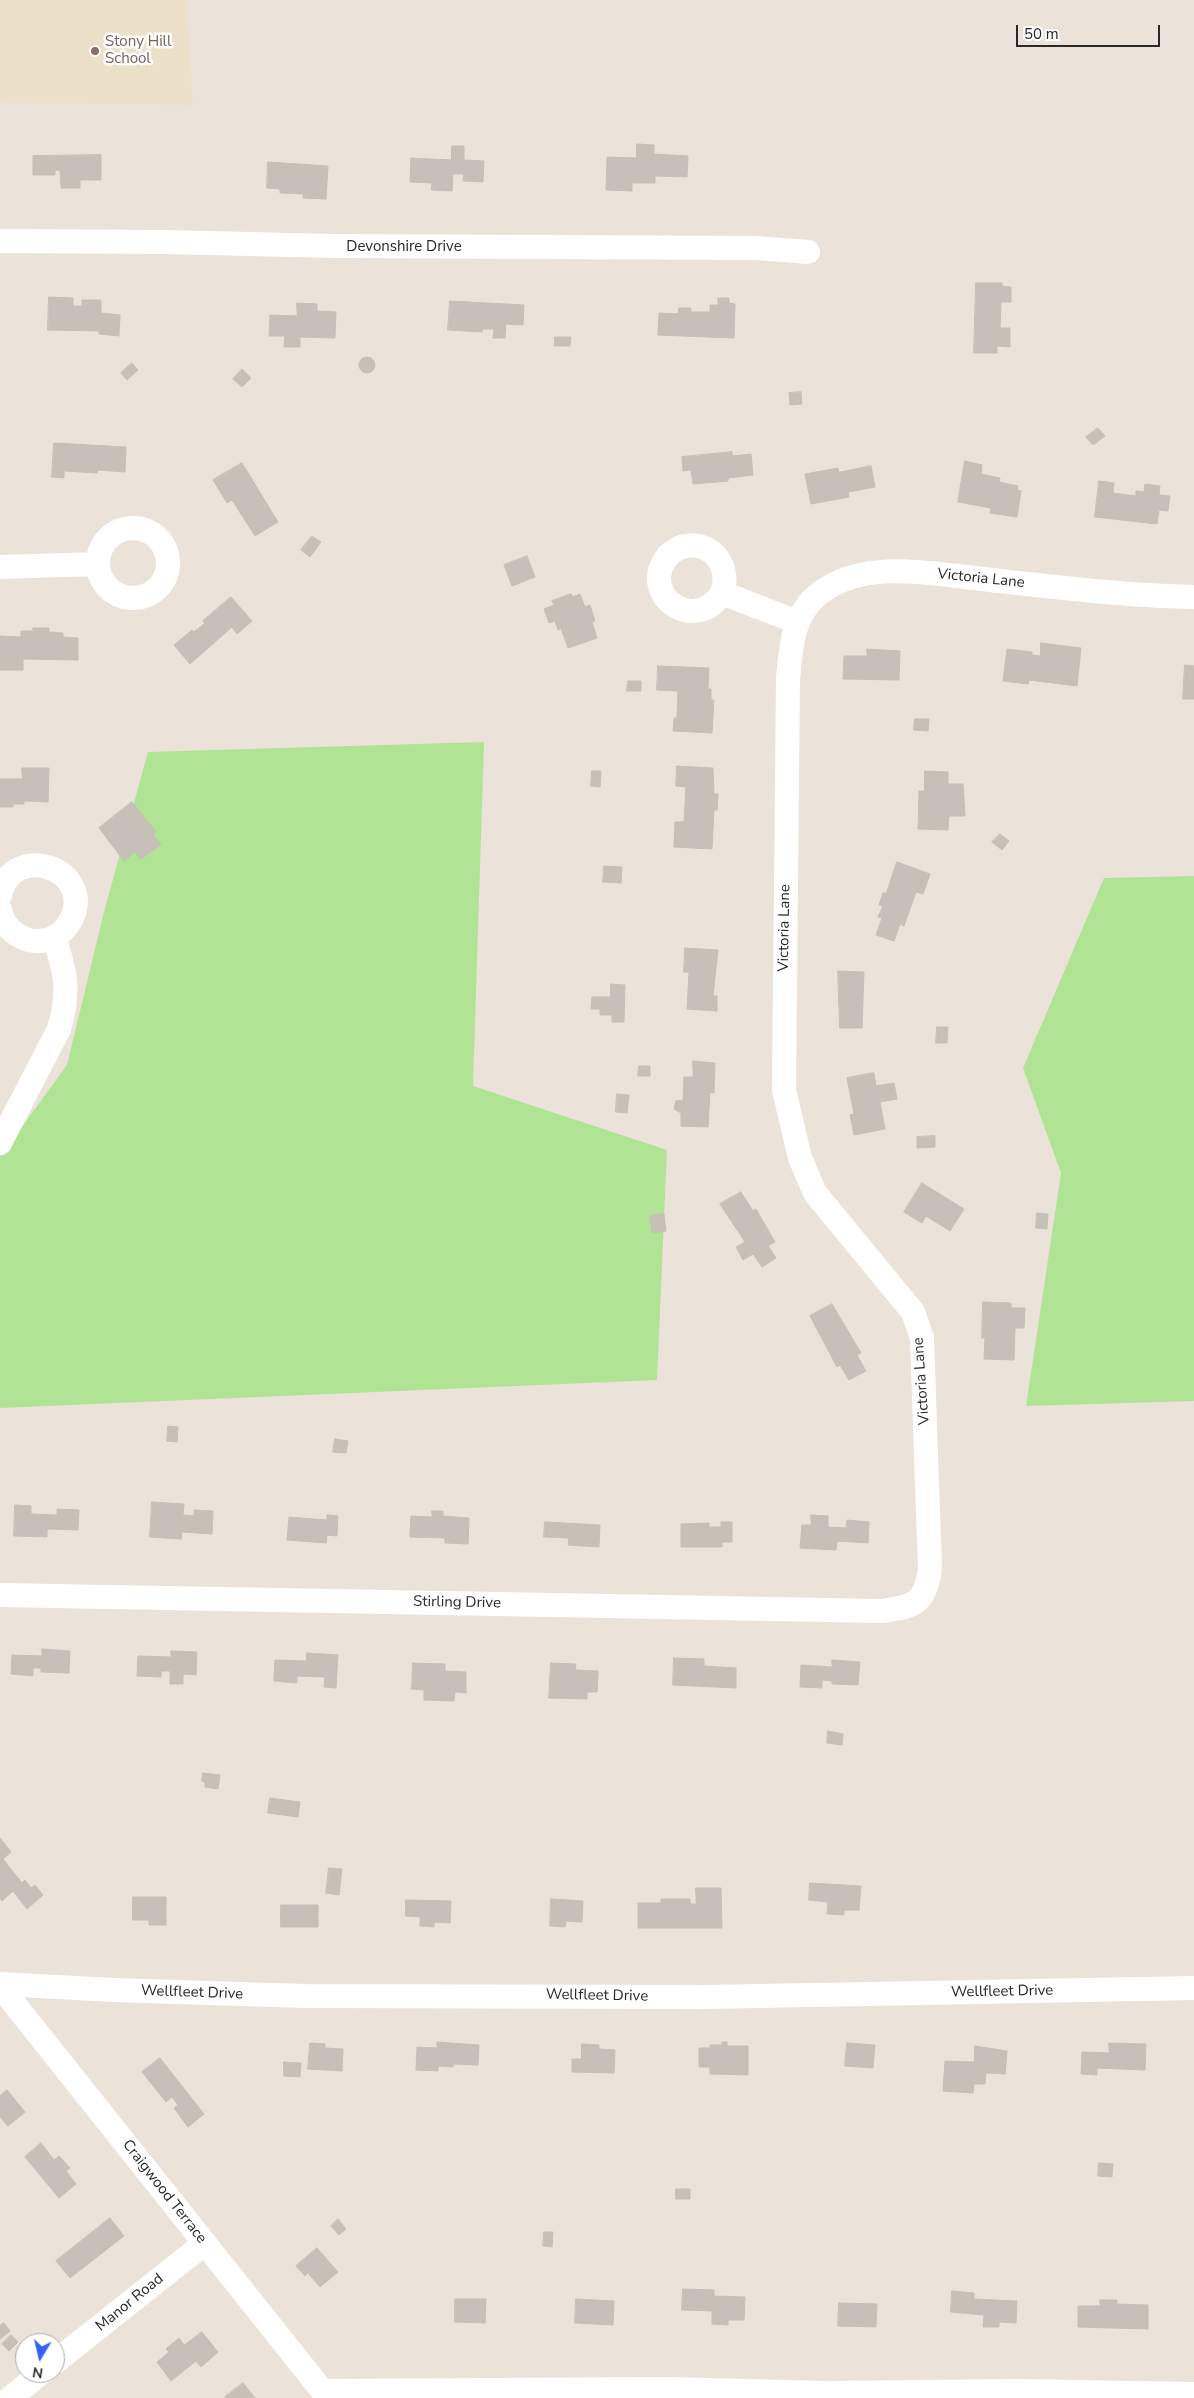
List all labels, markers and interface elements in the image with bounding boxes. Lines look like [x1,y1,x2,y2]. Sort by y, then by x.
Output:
scale bar [1019,15,1163,47]
text: 50 m [1024,24,1059,44]
place label: Stony Hill School [105,33,171,68]
marker: Stony Hill School [89,45,101,57]
street label: Devonshire Drive [346,238,462,256]
street label: Victoria Lane [937,565,1025,593]
street label: Victoria Lane [775,884,795,972]
street label: Victoria Lane [910,1337,934,1425]
street label: Stirling Drive [413,1593,501,1613]
street label: Wellfleet Drive [141,1982,243,2004]
street label: Wellfleet Drive [951,1982,1053,2002]
street label: Wellfleet Drive [546,1986,648,2006]
street label: Craigwood Terrace [118,2137,210,2247]
street label: Manor Road [93,2270,167,2336]
north arrow [15,2333,65,2383]
text: N [31,2362,44,2383]

